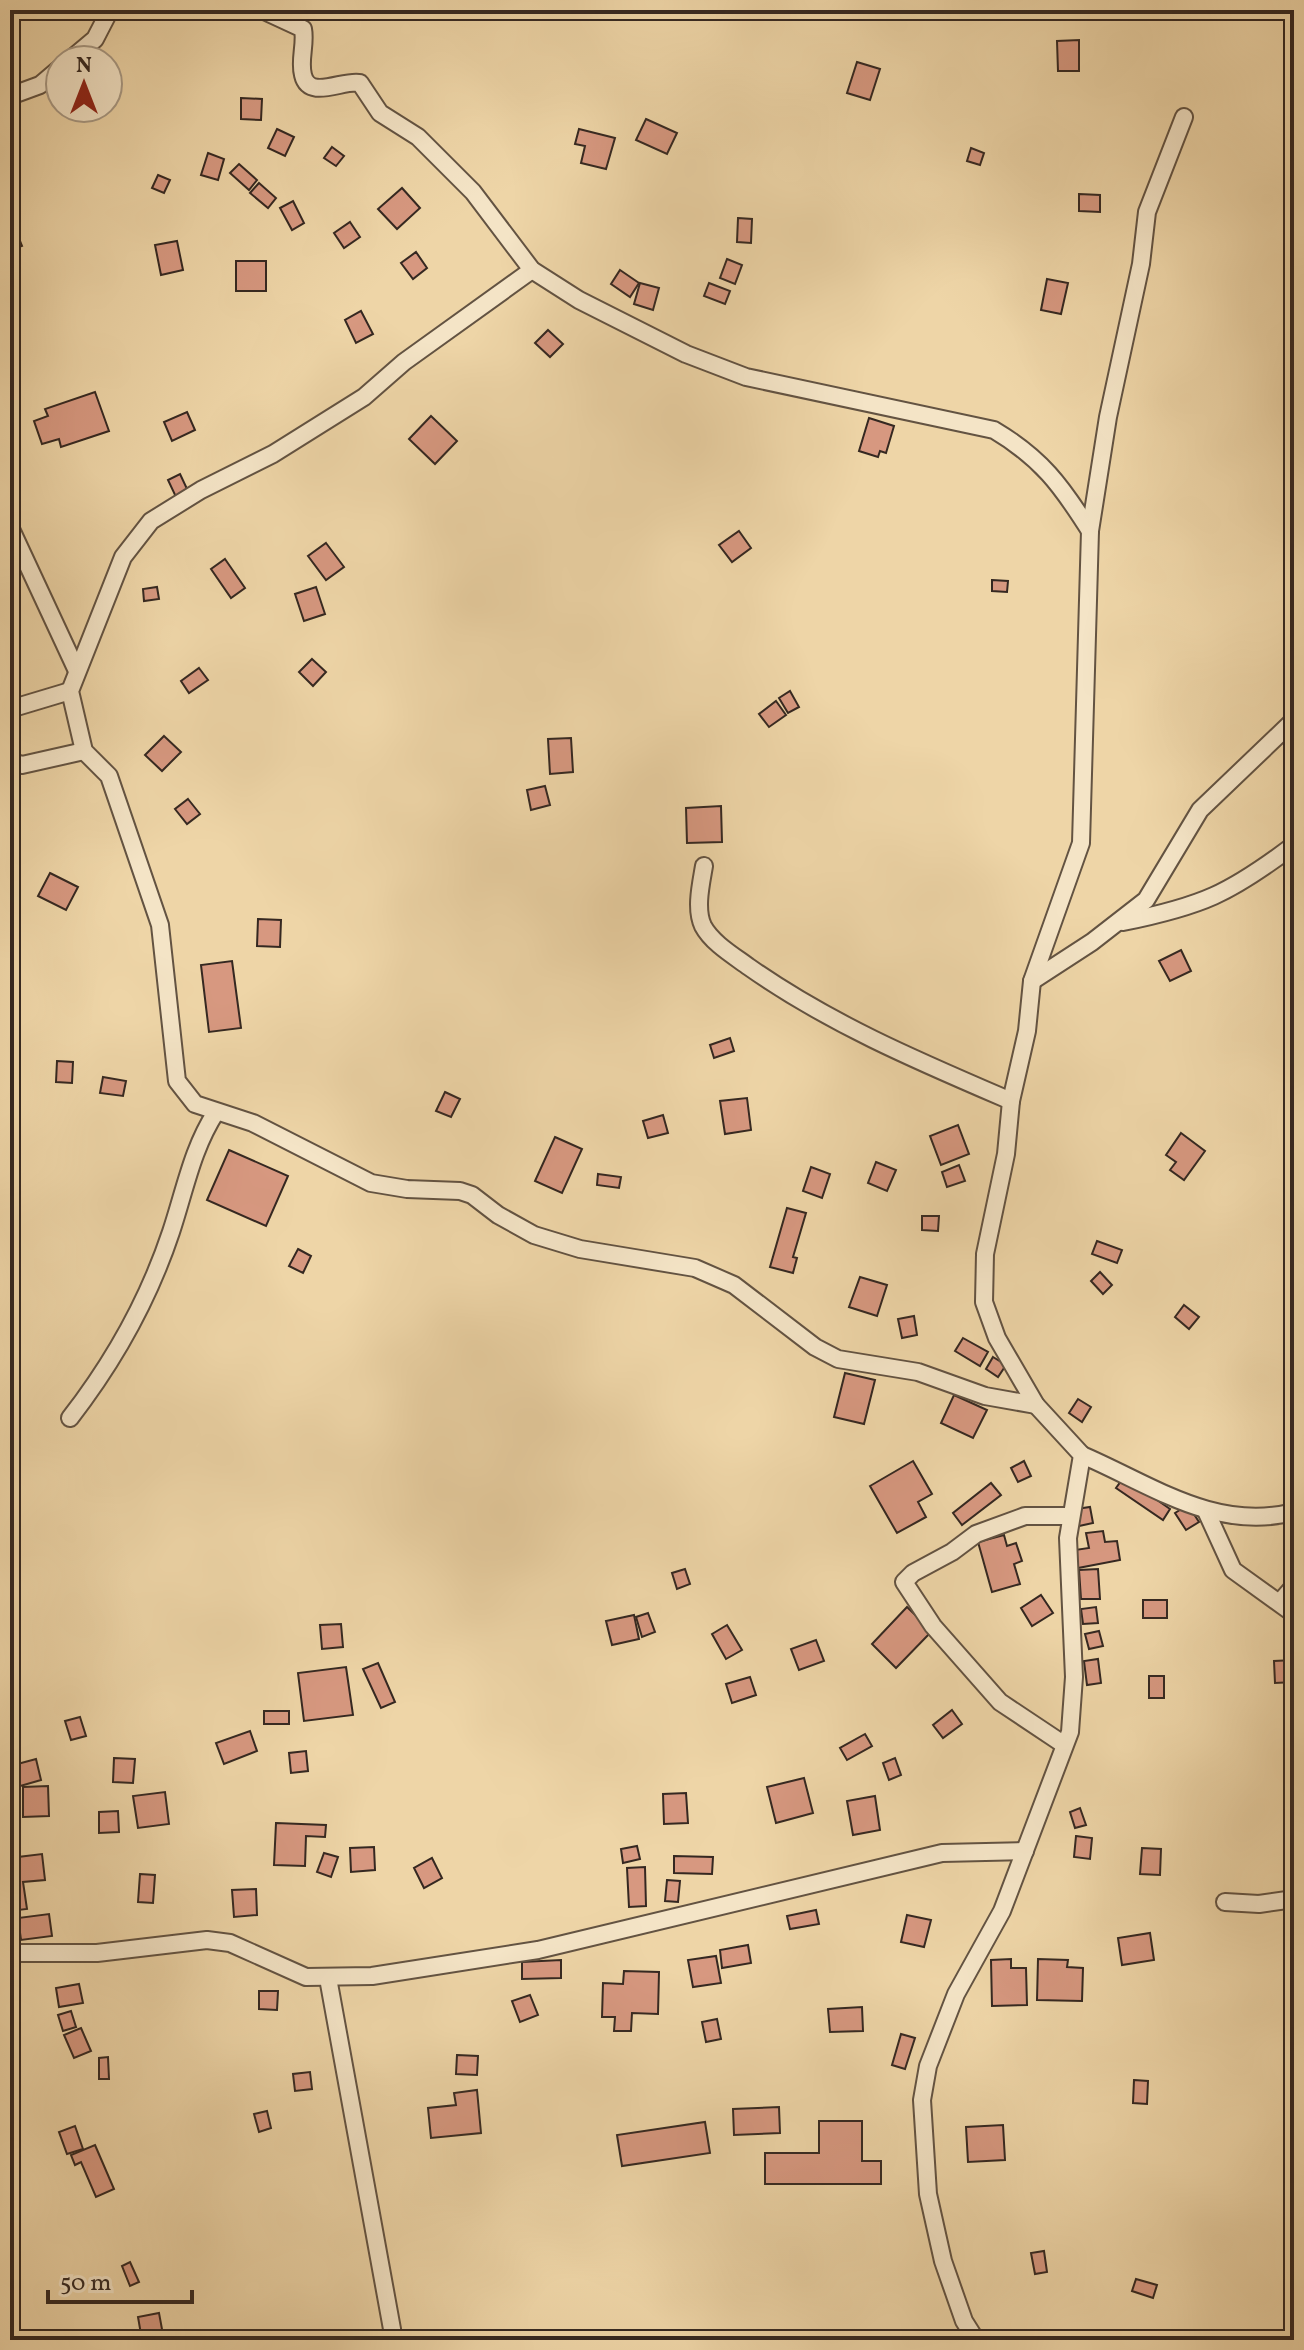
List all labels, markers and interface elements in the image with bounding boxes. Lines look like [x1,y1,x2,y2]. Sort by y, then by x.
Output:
north arrow [44,44,124,124]
text: N [76,51,92,82]
scale bar [48,2254,192,2304]
text: 50 m [60,2267,112,2301]

